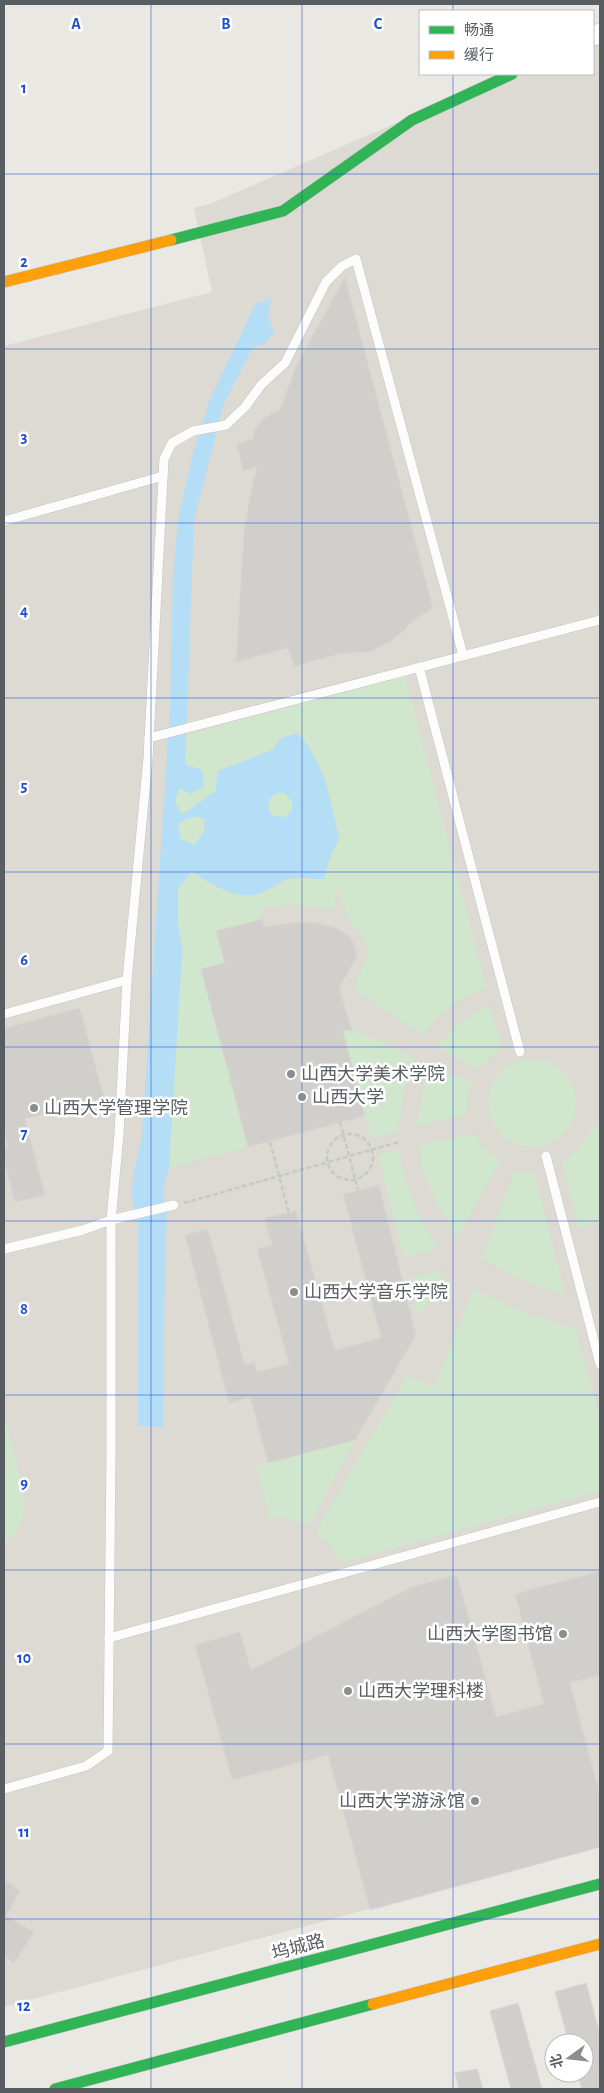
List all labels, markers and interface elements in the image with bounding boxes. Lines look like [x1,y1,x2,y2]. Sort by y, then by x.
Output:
legend [419,10,594,75]
text: A [71,16,81,32]
text: B [221,16,231,32]
text: C [374,16,383,32]
text: 畅通 [464,22,494,38]
text: 缓行 [464,47,494,63]
text: 1 [21,80,27,96]
text: 2 [20,254,28,270]
text: 3 [21,429,28,445]
text: 4 [20,603,28,619]
text: 5 [21,778,28,794]
text: 6 [20,952,28,968]
place label: 山西大学美术学院 [301,1064,445,1084]
marker: 山西大学美术学院 [285,1068,297,1080]
place label: 山西大学 [312,1087,384,1107]
marker: 山西大学 [296,1091,308,1103]
place label: 山西大学管理学院 [44,1098,188,1118]
marker: 山西大学管理学院 [28,1102,40,1114]
text: 7 [21,1126,28,1142]
place label: 山西大学音乐学院 [304,1282,448,1302]
marker: 山西大学音乐学院 [288,1286,300,1298]
text: 8 [20,1301,28,1317]
text: 9 [20,1475,28,1491]
place label: 山西大学图书馆 [427,1624,553,1644]
marker: 山西大学图书馆 [557,1628,569,1640]
text: 10 [17,1650,31,1666]
place label: 山西大学理科楼 [358,1681,484,1701]
marker: 山西大学理科楼 [342,1685,354,1697]
place label: 山西大学游泳馆 [339,1791,465,1811]
marker: 山西大学游泳馆 [469,1795,481,1807]
text: 11 [18,1824,30,1840]
street label: 坞城路 [269,1930,327,1964]
text: 12 [17,1998,31,2014]
north arrow [544,2033,594,2083]
text: 北 [548,2053,566,2070]

